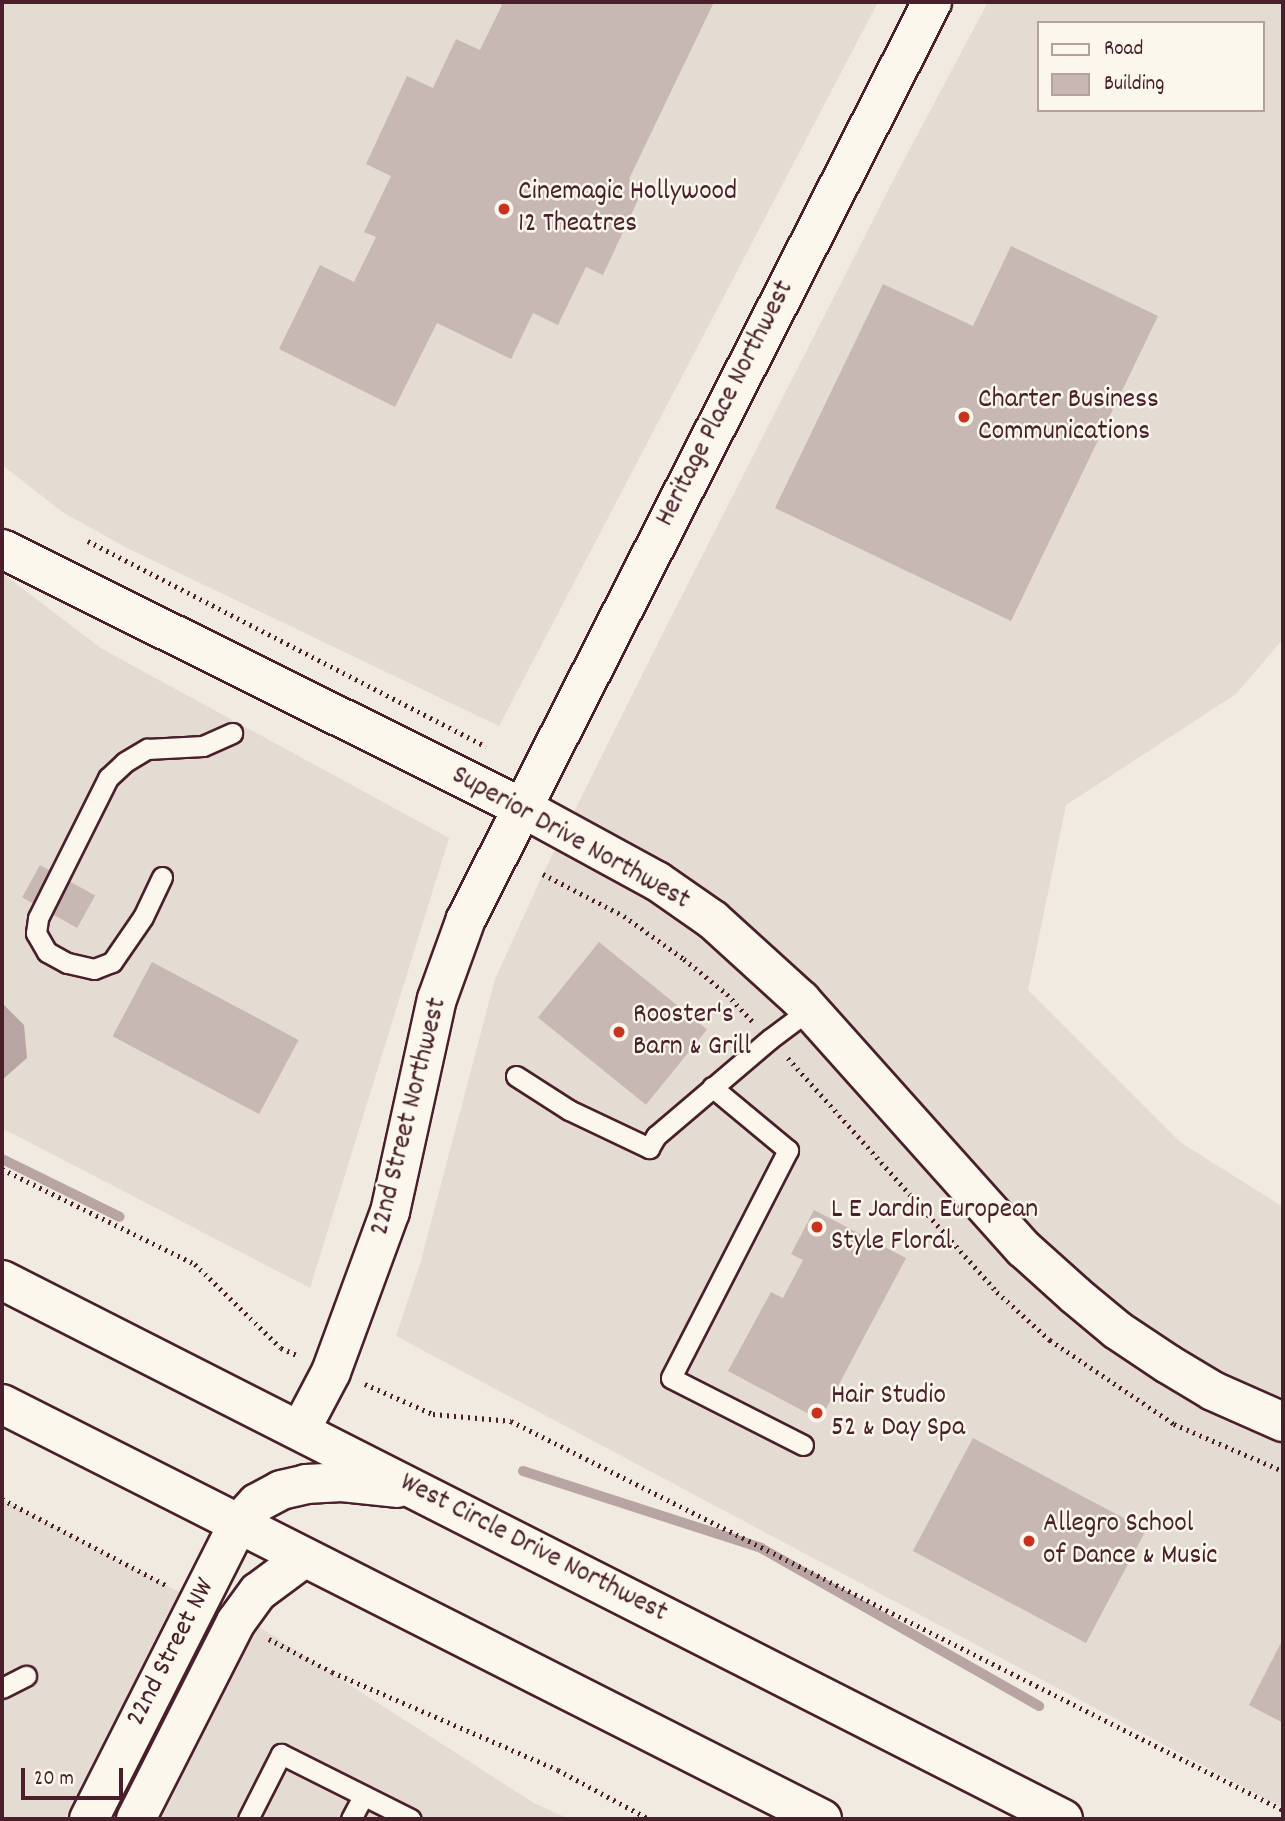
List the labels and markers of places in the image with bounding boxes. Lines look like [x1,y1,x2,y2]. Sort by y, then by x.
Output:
place label: Cinemagic Hollywood 12 Theatres [518,176,737,242]
marker: Cinemagic Hollywood 12 Theatres [496,201,512,217]
place label: Charter Business Communications [978,384,1159,450]
marker: Charter Business Communications [956,409,972,425]
place label: Rooster's Barn & Grill [633,999,751,1065]
marker: Rooster's Barn & Grill [611,1024,627,1040]
place label: L E Jardin European Style Floral [831,1194,1038,1260]
marker: L E Jardin European Style Floral [809,1219,825,1235]
place label: Hair Studio 52 & Day Spa [831,1380,965,1446]
marker: Hair Studio 52 & Day Spa [809,1405,825,1421]
place label: Allegro School of Dance & Music [1043,1508,1218,1574]
marker: Allegro School of Dance & Music [1021,1533,1037,1549]

